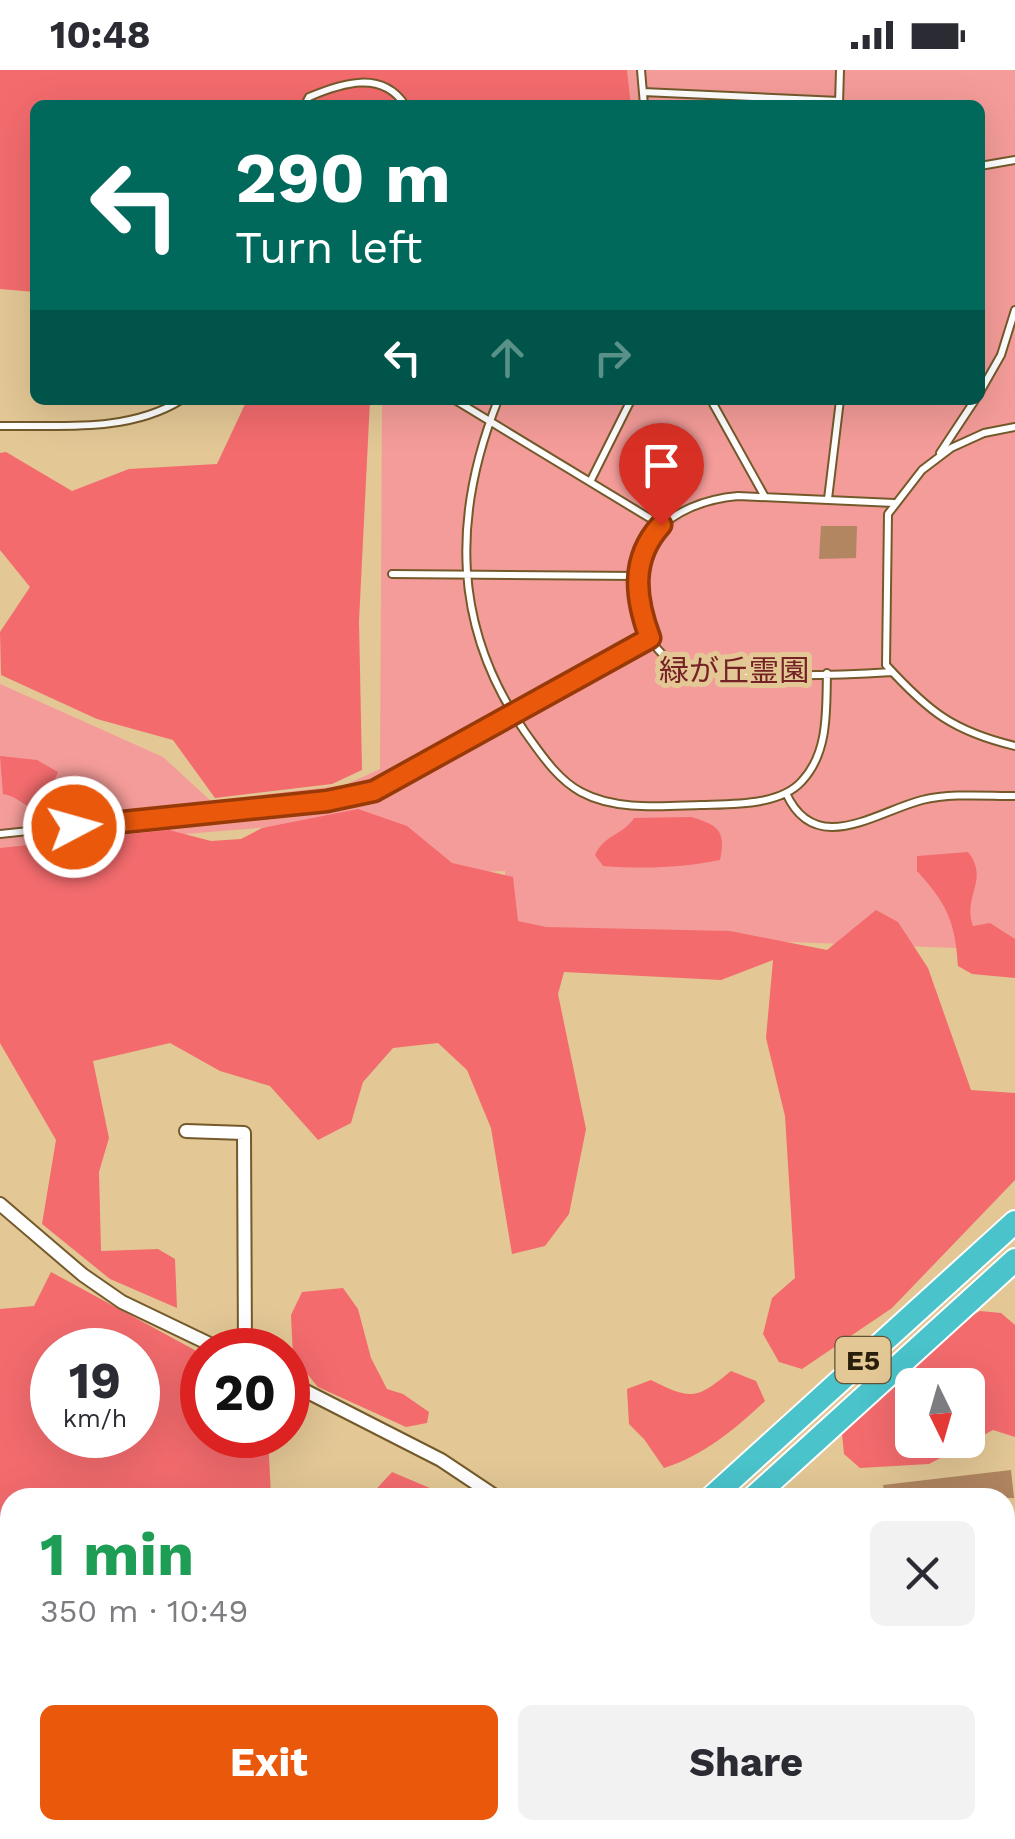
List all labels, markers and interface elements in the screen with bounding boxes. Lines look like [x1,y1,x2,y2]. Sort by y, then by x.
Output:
text: 10:48 [50,13,151,57]
text: 290 m [235,137,451,219]
icon: left [70,140,200,270]
text: Turn left [235,221,422,274]
icon: left [375,330,430,385]
icon: ahead [480,330,535,385]
icon: right [585,330,640,385]
pin [619,423,704,526]
icon: arrive [634,438,689,493]
park label: 緑が丘霊園 [659,653,809,688]
position arrow [22,775,126,879]
speed limit sign: 20 [180,1328,310,1458]
road number: E5 [836,1337,890,1383]
text: 19 [69,1351,121,1410]
north arrow [895,1368,985,1458]
map controls [895,1368,985,1458]
text: km/h [63,1404,127,1433]
text: 1 min [40,1519,194,1590]
button: close [870,1521,975,1626]
text: 350 m · 10:49 [40,1592,248,1630]
button: Exit [40,1705,498,1820]
button: Share [518,1705,975,1820]

